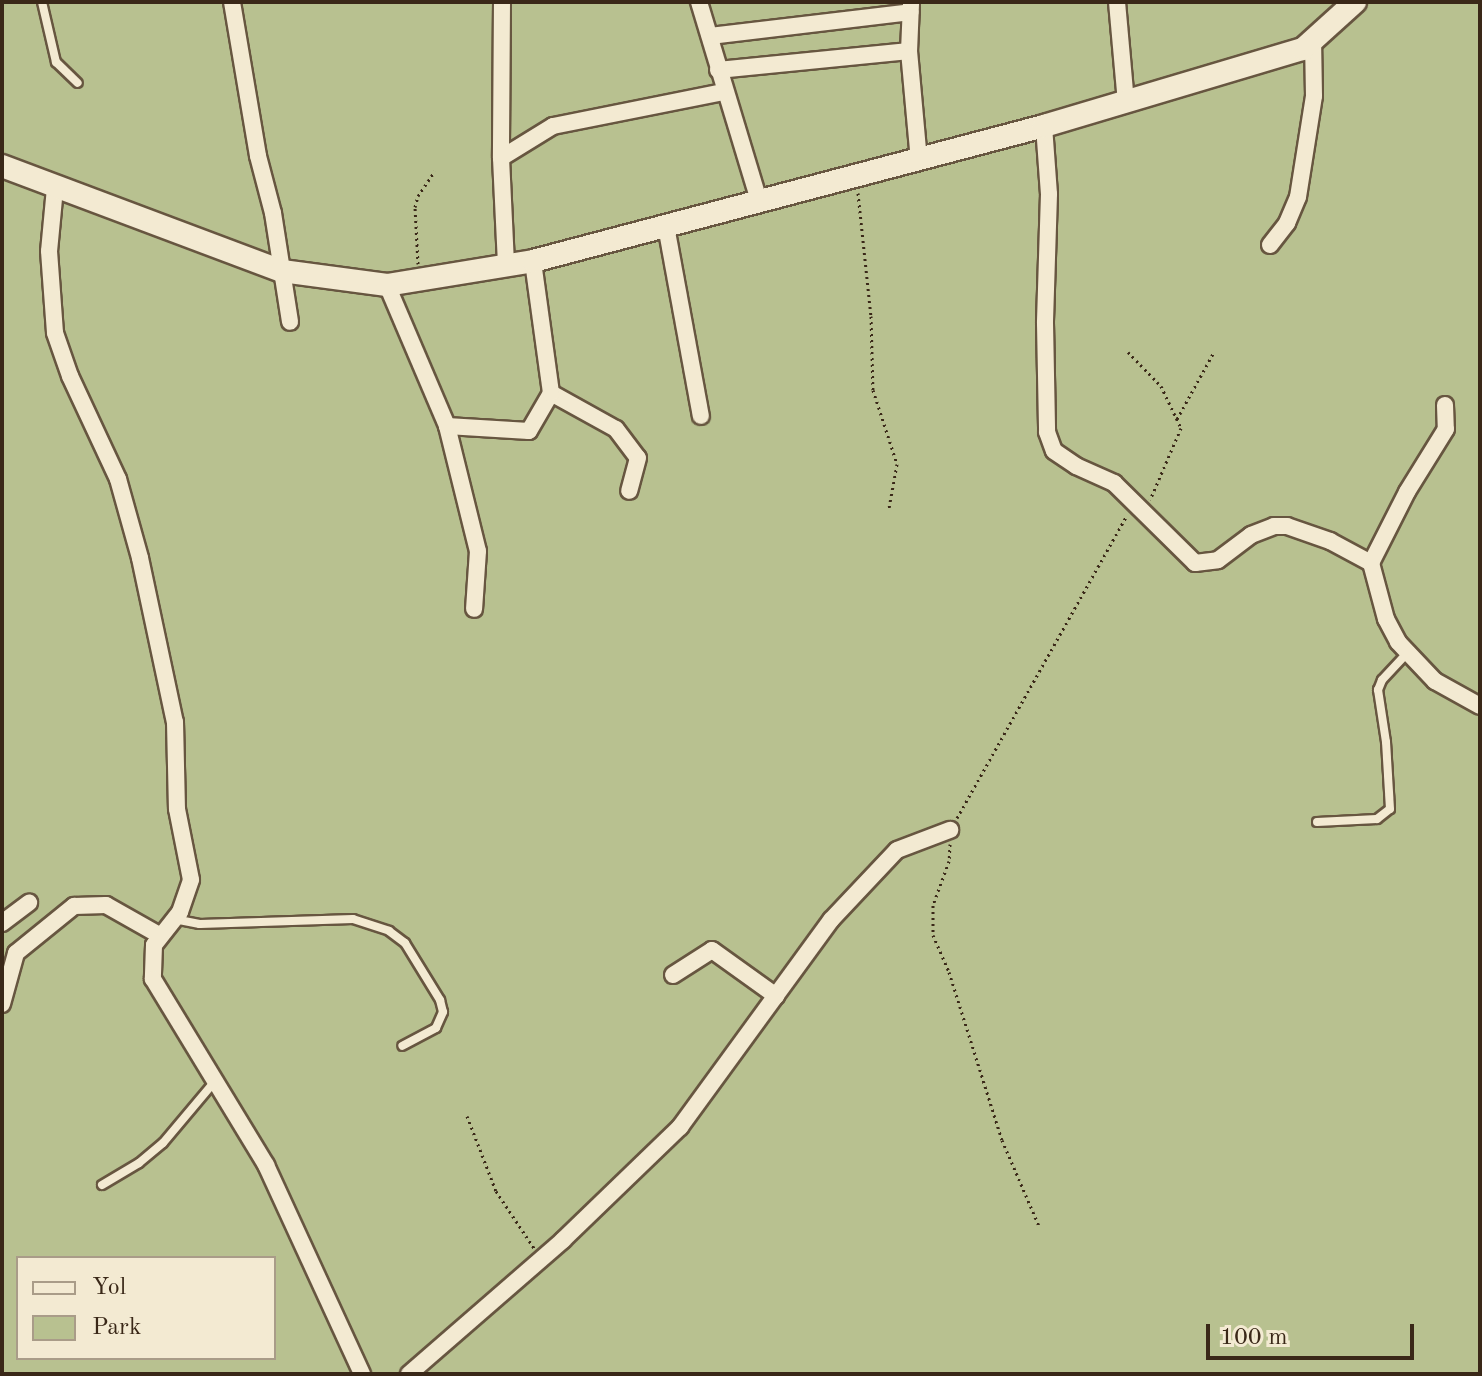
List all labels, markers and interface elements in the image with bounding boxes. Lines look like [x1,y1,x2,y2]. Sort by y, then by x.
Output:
legend [16,1256,276,1360]
text: Yol [92,1276,126,1300]
scale bar [1210,1308,1418,1358]
text: Park [92,1316,141,1340]
text: 100 m [1220,1326,1288,1350]

